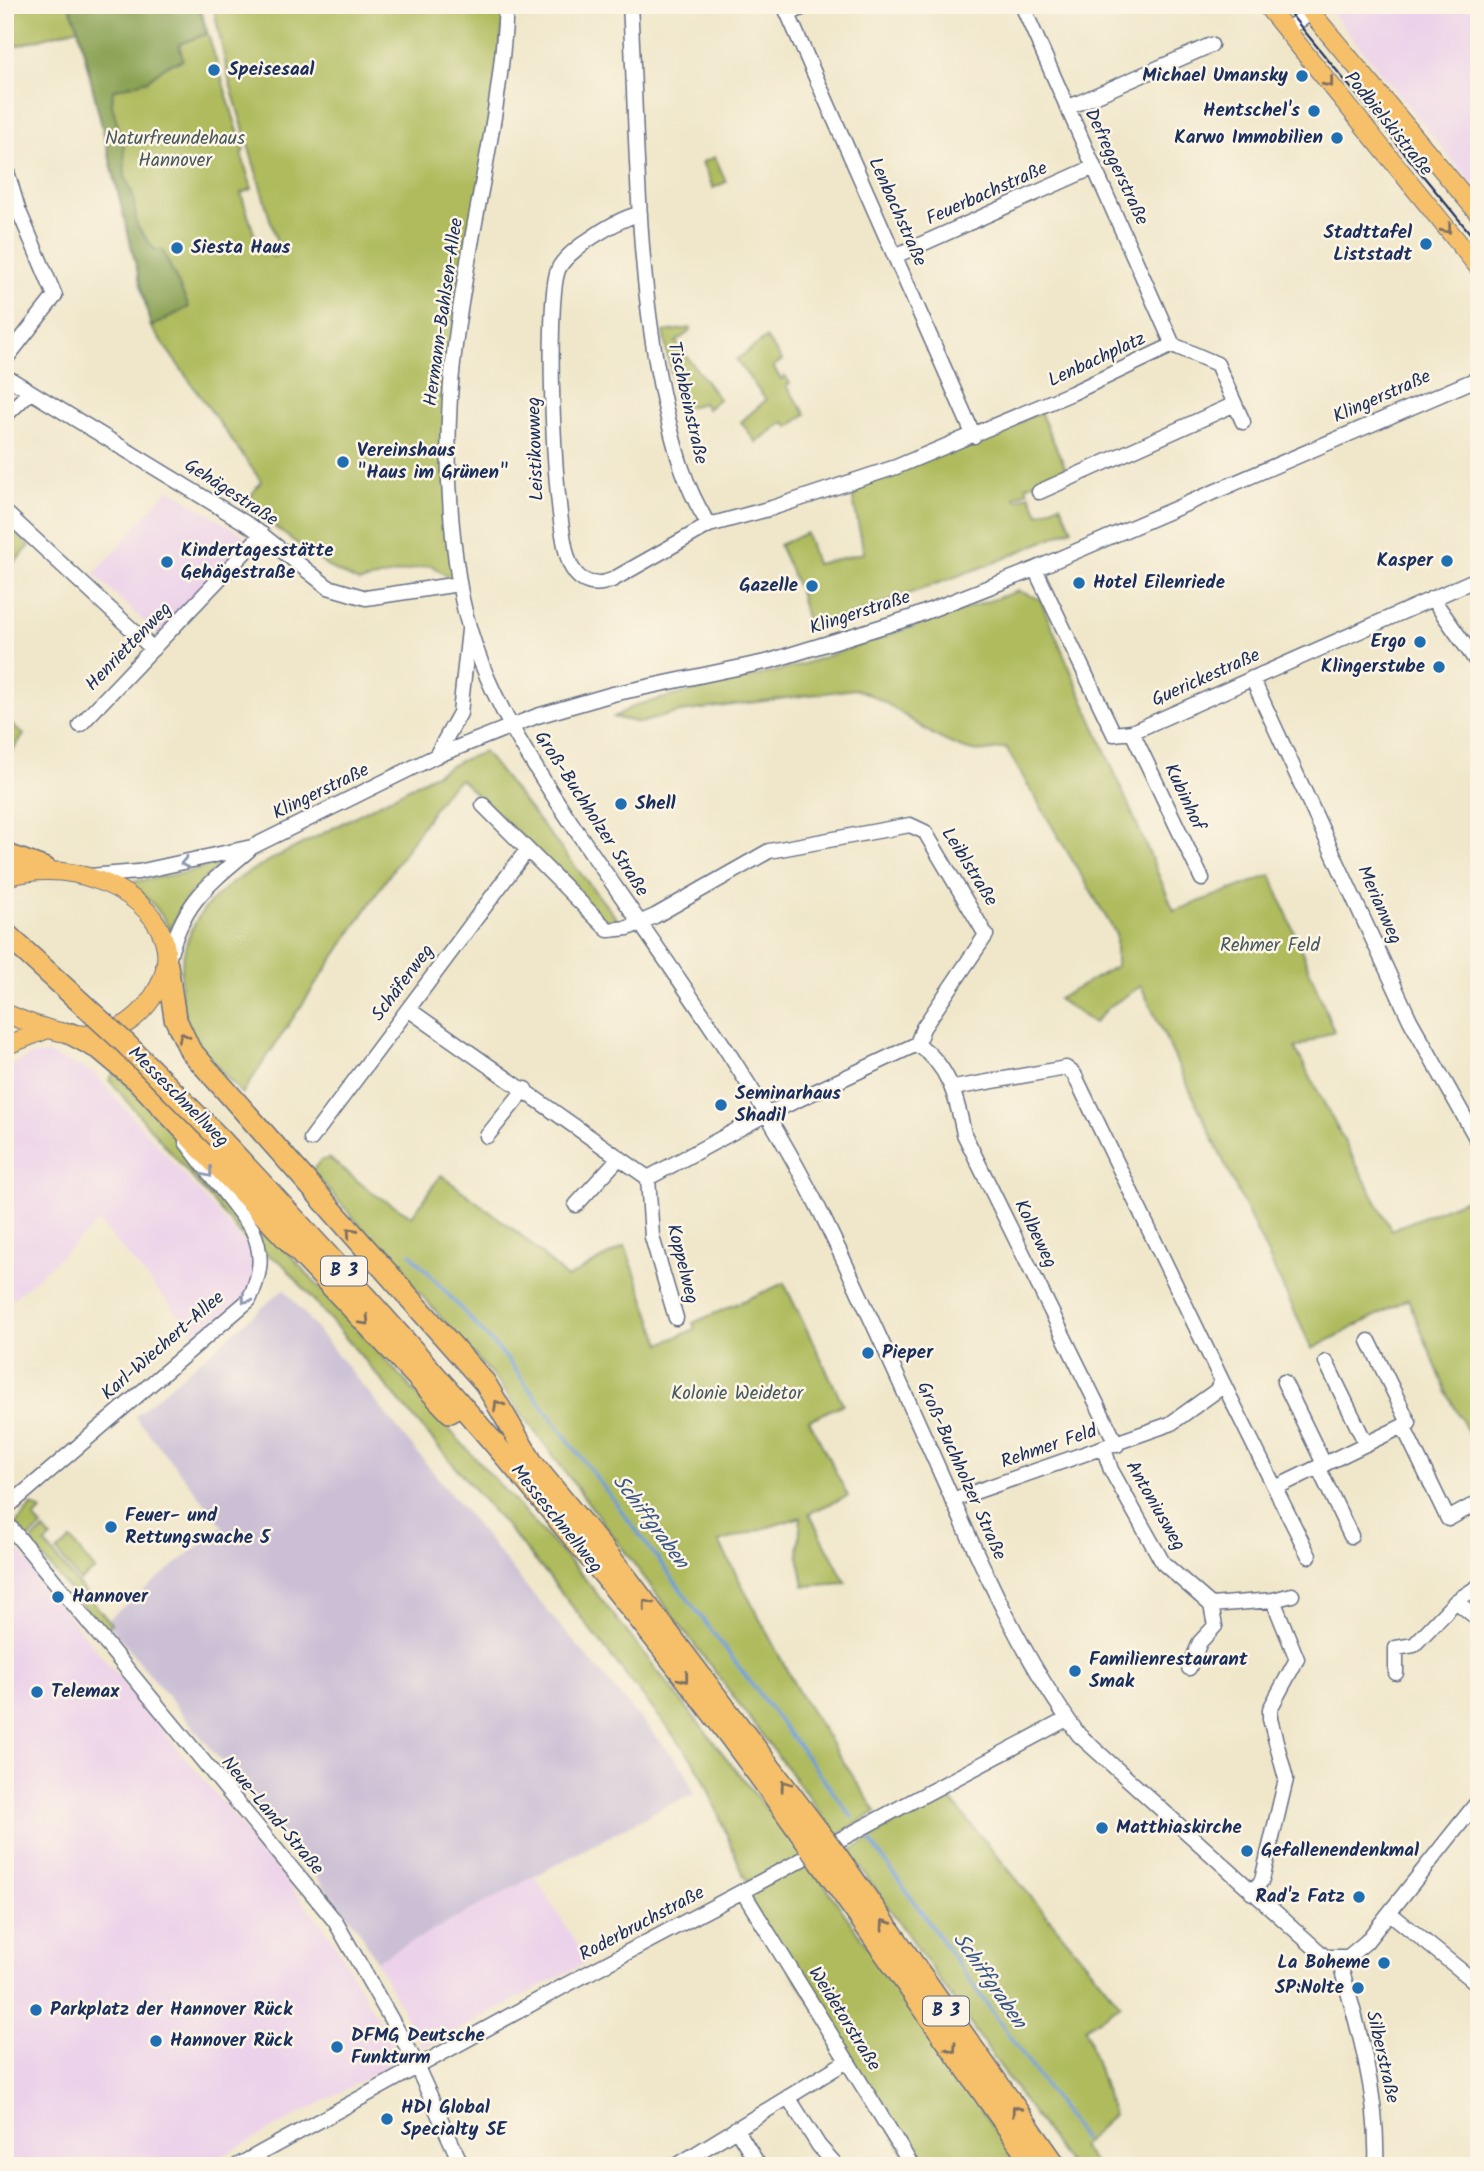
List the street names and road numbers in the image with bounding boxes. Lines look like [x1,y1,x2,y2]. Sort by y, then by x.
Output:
street label: Podbielskistraße [1336,65,1440,184]
street label: Defreggerstraße [1076,104,1156,231]
street label: Lenbachstraße [860,153,935,272]
street label: Feuerbachstraße [921,154,1053,234]
street label: Hermann-Bahlsen-Allee [416,215,472,408]
street label: Lenbachplatz [1043,324,1151,396]
street label: Tischbeinstraße [658,339,716,468]
street label: Klingerstraße [1328,362,1436,432]
street label: Leistikowweg [519,396,553,502]
street label: Gehägestraße [178,451,284,535]
street label: Klingerstraße [806,582,915,643]
street label: Henriettenweg [78,595,180,699]
street label: Guerickestraße [1147,640,1266,715]
street label: Groß-Buchholzer Straße [526,725,656,903]
street label: Klingerstraße [267,755,375,828]
street label: Kubinhof [1155,759,1213,837]
street label: Leiblstraße [933,822,1005,913]
street label: Merianweg [1348,861,1410,949]
street label: Schäferweg [364,938,442,1028]
street label: Messeschnellweg [120,1039,236,1155]
street label: Kolbeweg [1005,1194,1065,1274]
street label: Koppelweg [658,1221,706,1307]
road number: B 3 [321,1256,367,1286]
street label: Karl-Wiechert-Allee [95,1283,232,1408]
street label: Groß-Buchholzer Straße [908,1377,1014,1566]
street label: Rehmer Feld [997,1416,1102,1477]
street label: Antoniusweg [1117,1455,1193,1557]
street label: Messeschnellweg [502,1458,610,1580]
street label: Neue-Land-Straße [213,1750,331,1883]
street label: Roderbruchstraße [574,1878,711,1970]
street label: Weidetorstraße [800,1961,888,2078]
road number: B 3 [923,1996,969,2025]
street label: Silberstraße [1357,2008,1407,2107]

